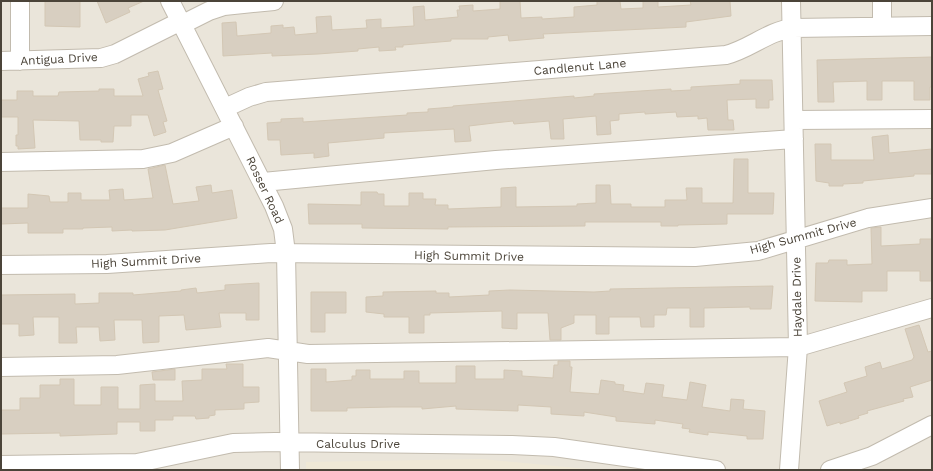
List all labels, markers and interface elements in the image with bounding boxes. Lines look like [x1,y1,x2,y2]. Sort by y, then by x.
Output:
street label: Antigua Drive [20,50,98,68]
street label: Candlenut Lane [533,56,627,78]
street label: Rosser Road [243,154,287,226]
street label: High Summit Drive [748,215,858,257]
street label: High Summit Drive [414,248,524,264]
street label: High Summit Drive [91,251,201,271]
street label: Haydale Drive [789,257,805,337]
street label: Calculus Drive [316,437,400,451]

